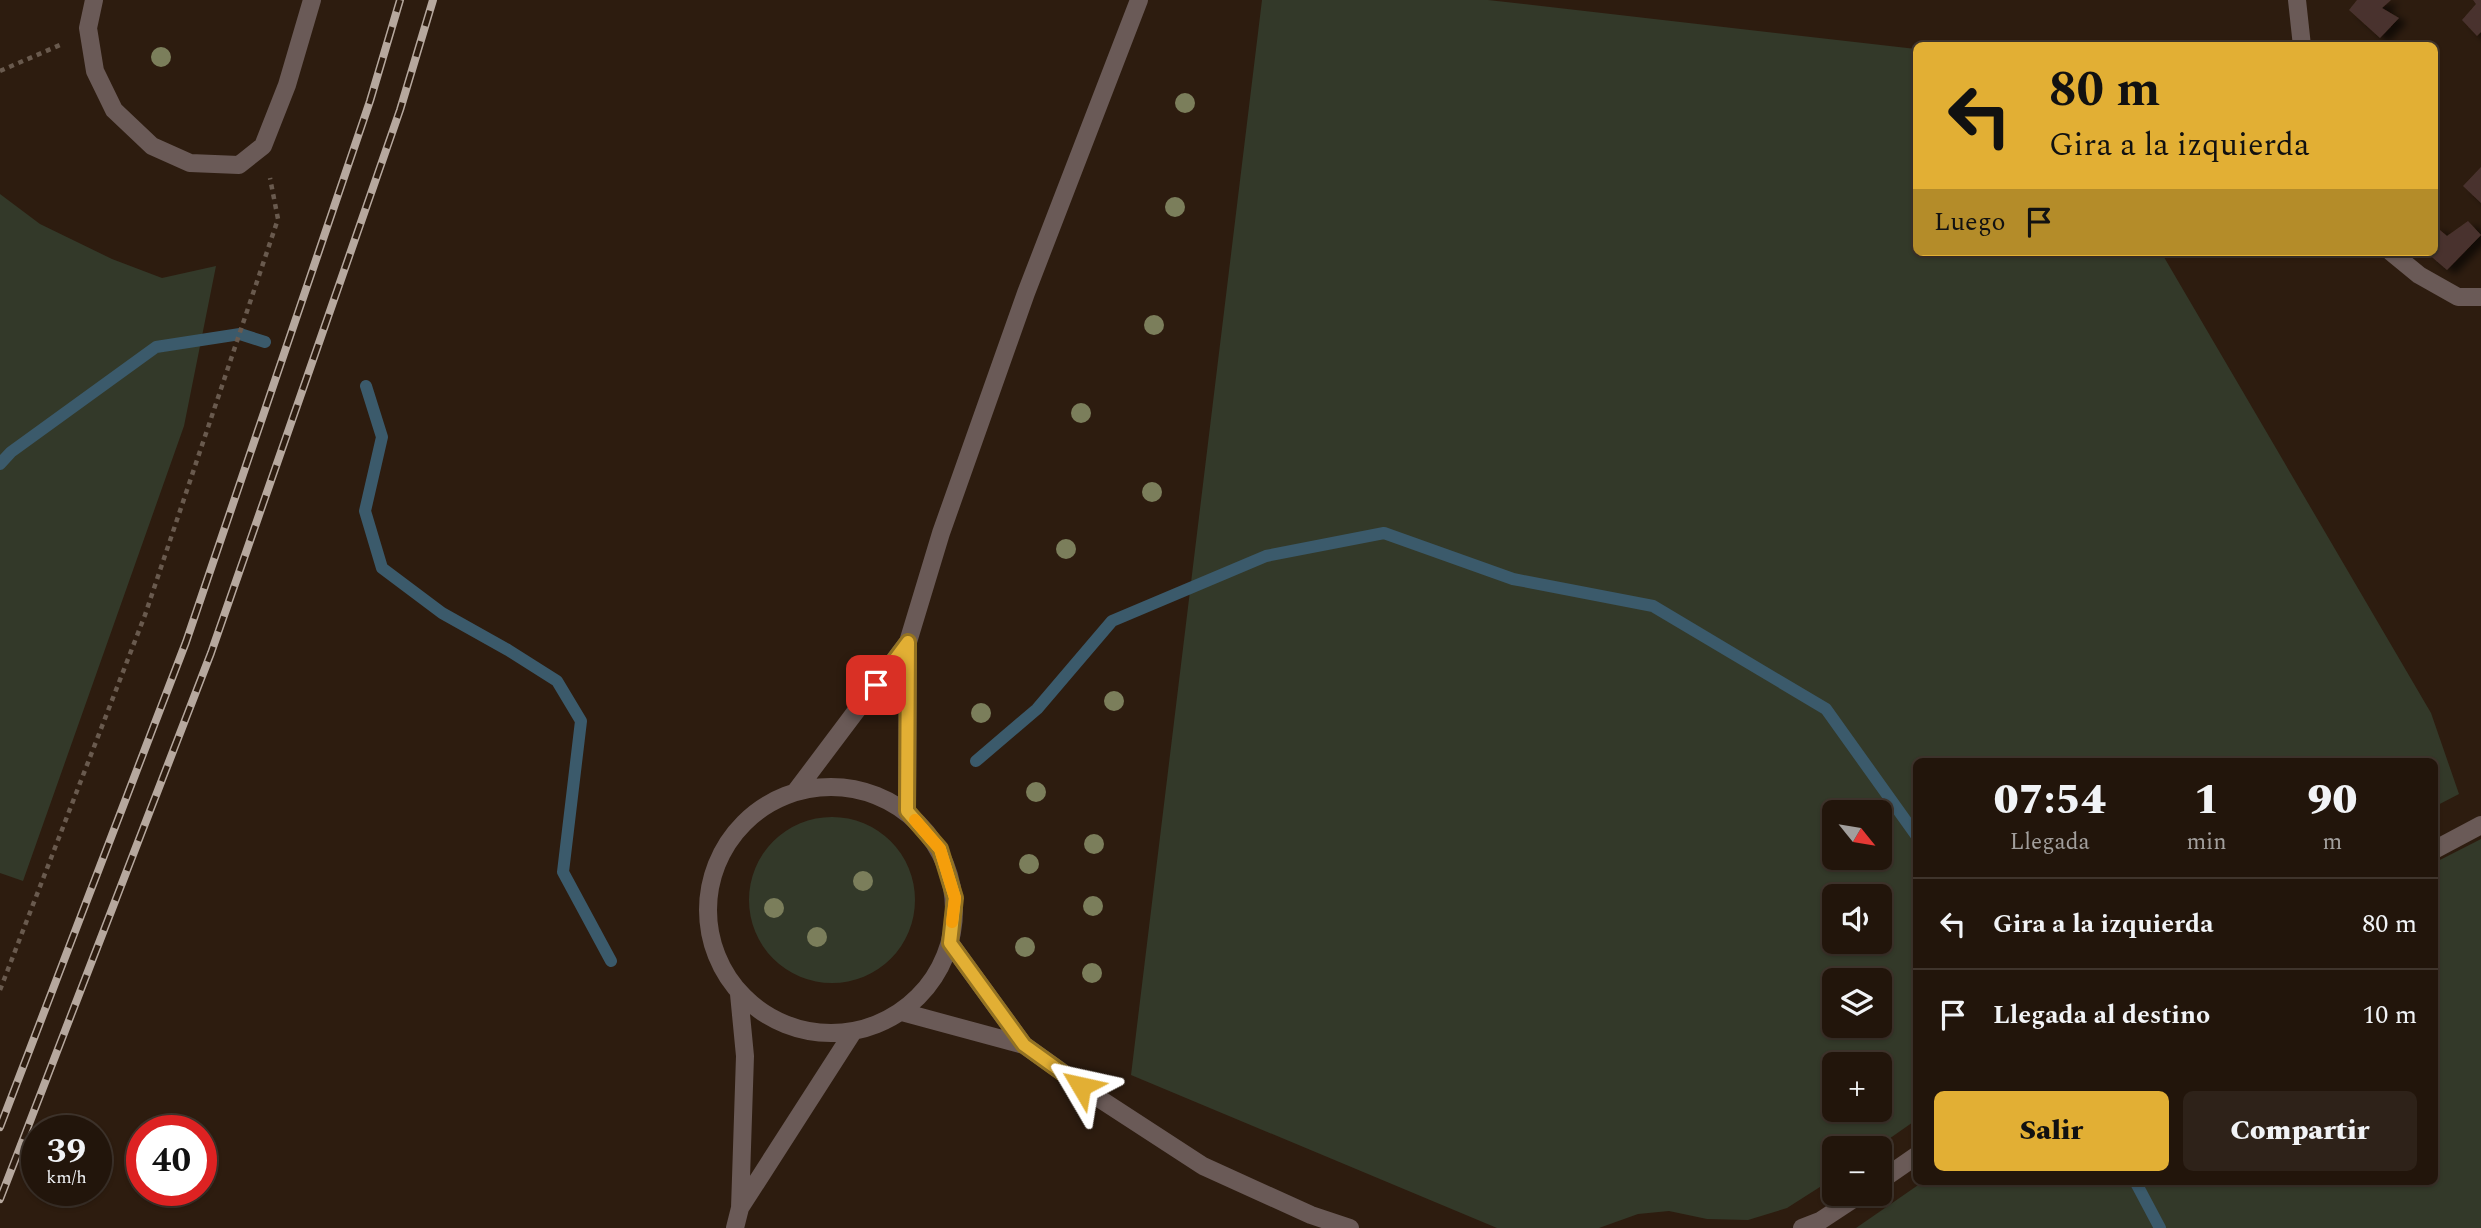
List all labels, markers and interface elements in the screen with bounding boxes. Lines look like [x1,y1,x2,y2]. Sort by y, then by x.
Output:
text: 80 m [2049,53,2160,128]
icon: left [1934,70,2025,161]
text: Gira a la izquierda [2049,121,2310,170]
text: Luego [1934,202,2006,242]
icon: arrive [2020,203,2058,241]
pin [846,655,906,715]
icon: arrive [857,666,895,704]
text: 07:54 [1993,769,2106,832]
text: 1 [2194,769,2219,832]
text: 90 [2307,769,2358,832]
north arrow [1822,800,1892,870]
map controls [1822,800,1892,1206]
text: Llegada [2010,825,2090,860]
text: min [2186,825,2227,860]
text: m [2322,825,2342,860]
button: sound [1822,884,1892,954]
text: Gira a la izquierda [1993,904,2214,944]
text: 80 m [2362,904,2417,944]
icon: left [1934,905,1972,943]
button: layers [1822,968,1892,1038]
text: Llegada al destino [1993,995,2210,1035]
text: 10 m [2362,995,2417,1035]
icon: arrive [1934,996,1972,1034]
position arrow [1044,1049,1118,1123]
button: + [1822,1052,1892,1122]
button: Salir [1934,1091,2169,1171]
button: Compartir [2183,1091,2417,1171]
speed limit sign: 40 [126,1115,217,1206]
text: 39 [47,1125,86,1178]
button: − [1822,1136,1892,1206]
text: km/h [46,1164,87,1191]

